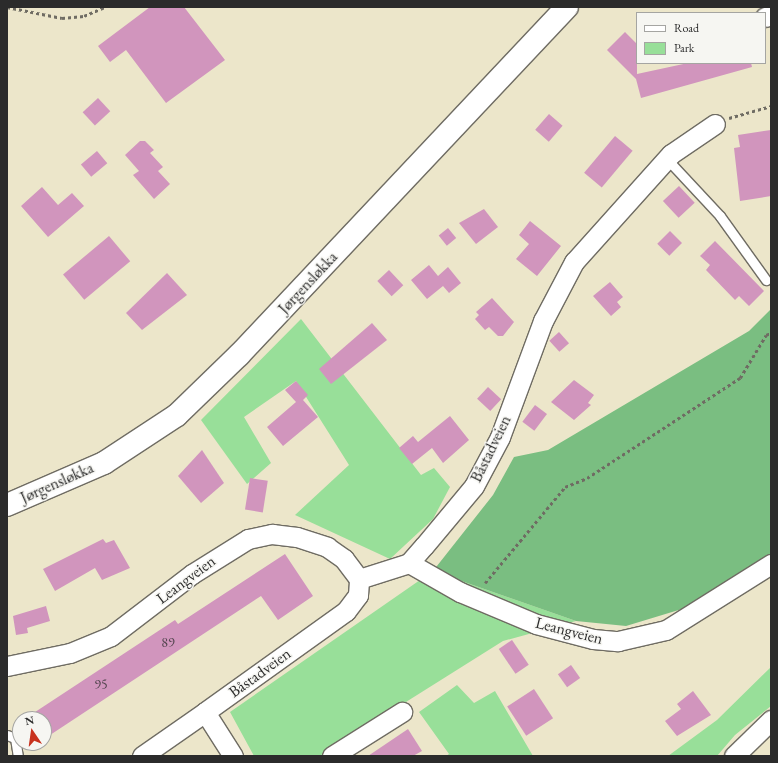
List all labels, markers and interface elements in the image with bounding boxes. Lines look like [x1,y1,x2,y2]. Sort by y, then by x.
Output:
legend [636,12,766,64]
text: Road [674,20,699,36]
text: Park [674,40,694,56]
street label: Jørgensløkka [274,248,342,318]
street label: Båstadveien [467,412,515,486]
street label: Jørgensløkka [17,458,97,508]
street label: Leangveien [153,552,219,608]
street label: Leangveien [533,613,605,649]
house number: 89 [161,634,175,650]
street label: Båstadveien [225,644,295,702]
house number: 95 [94,676,108,692]
north arrow [12,711,52,751]
text: N [24,712,35,728]

